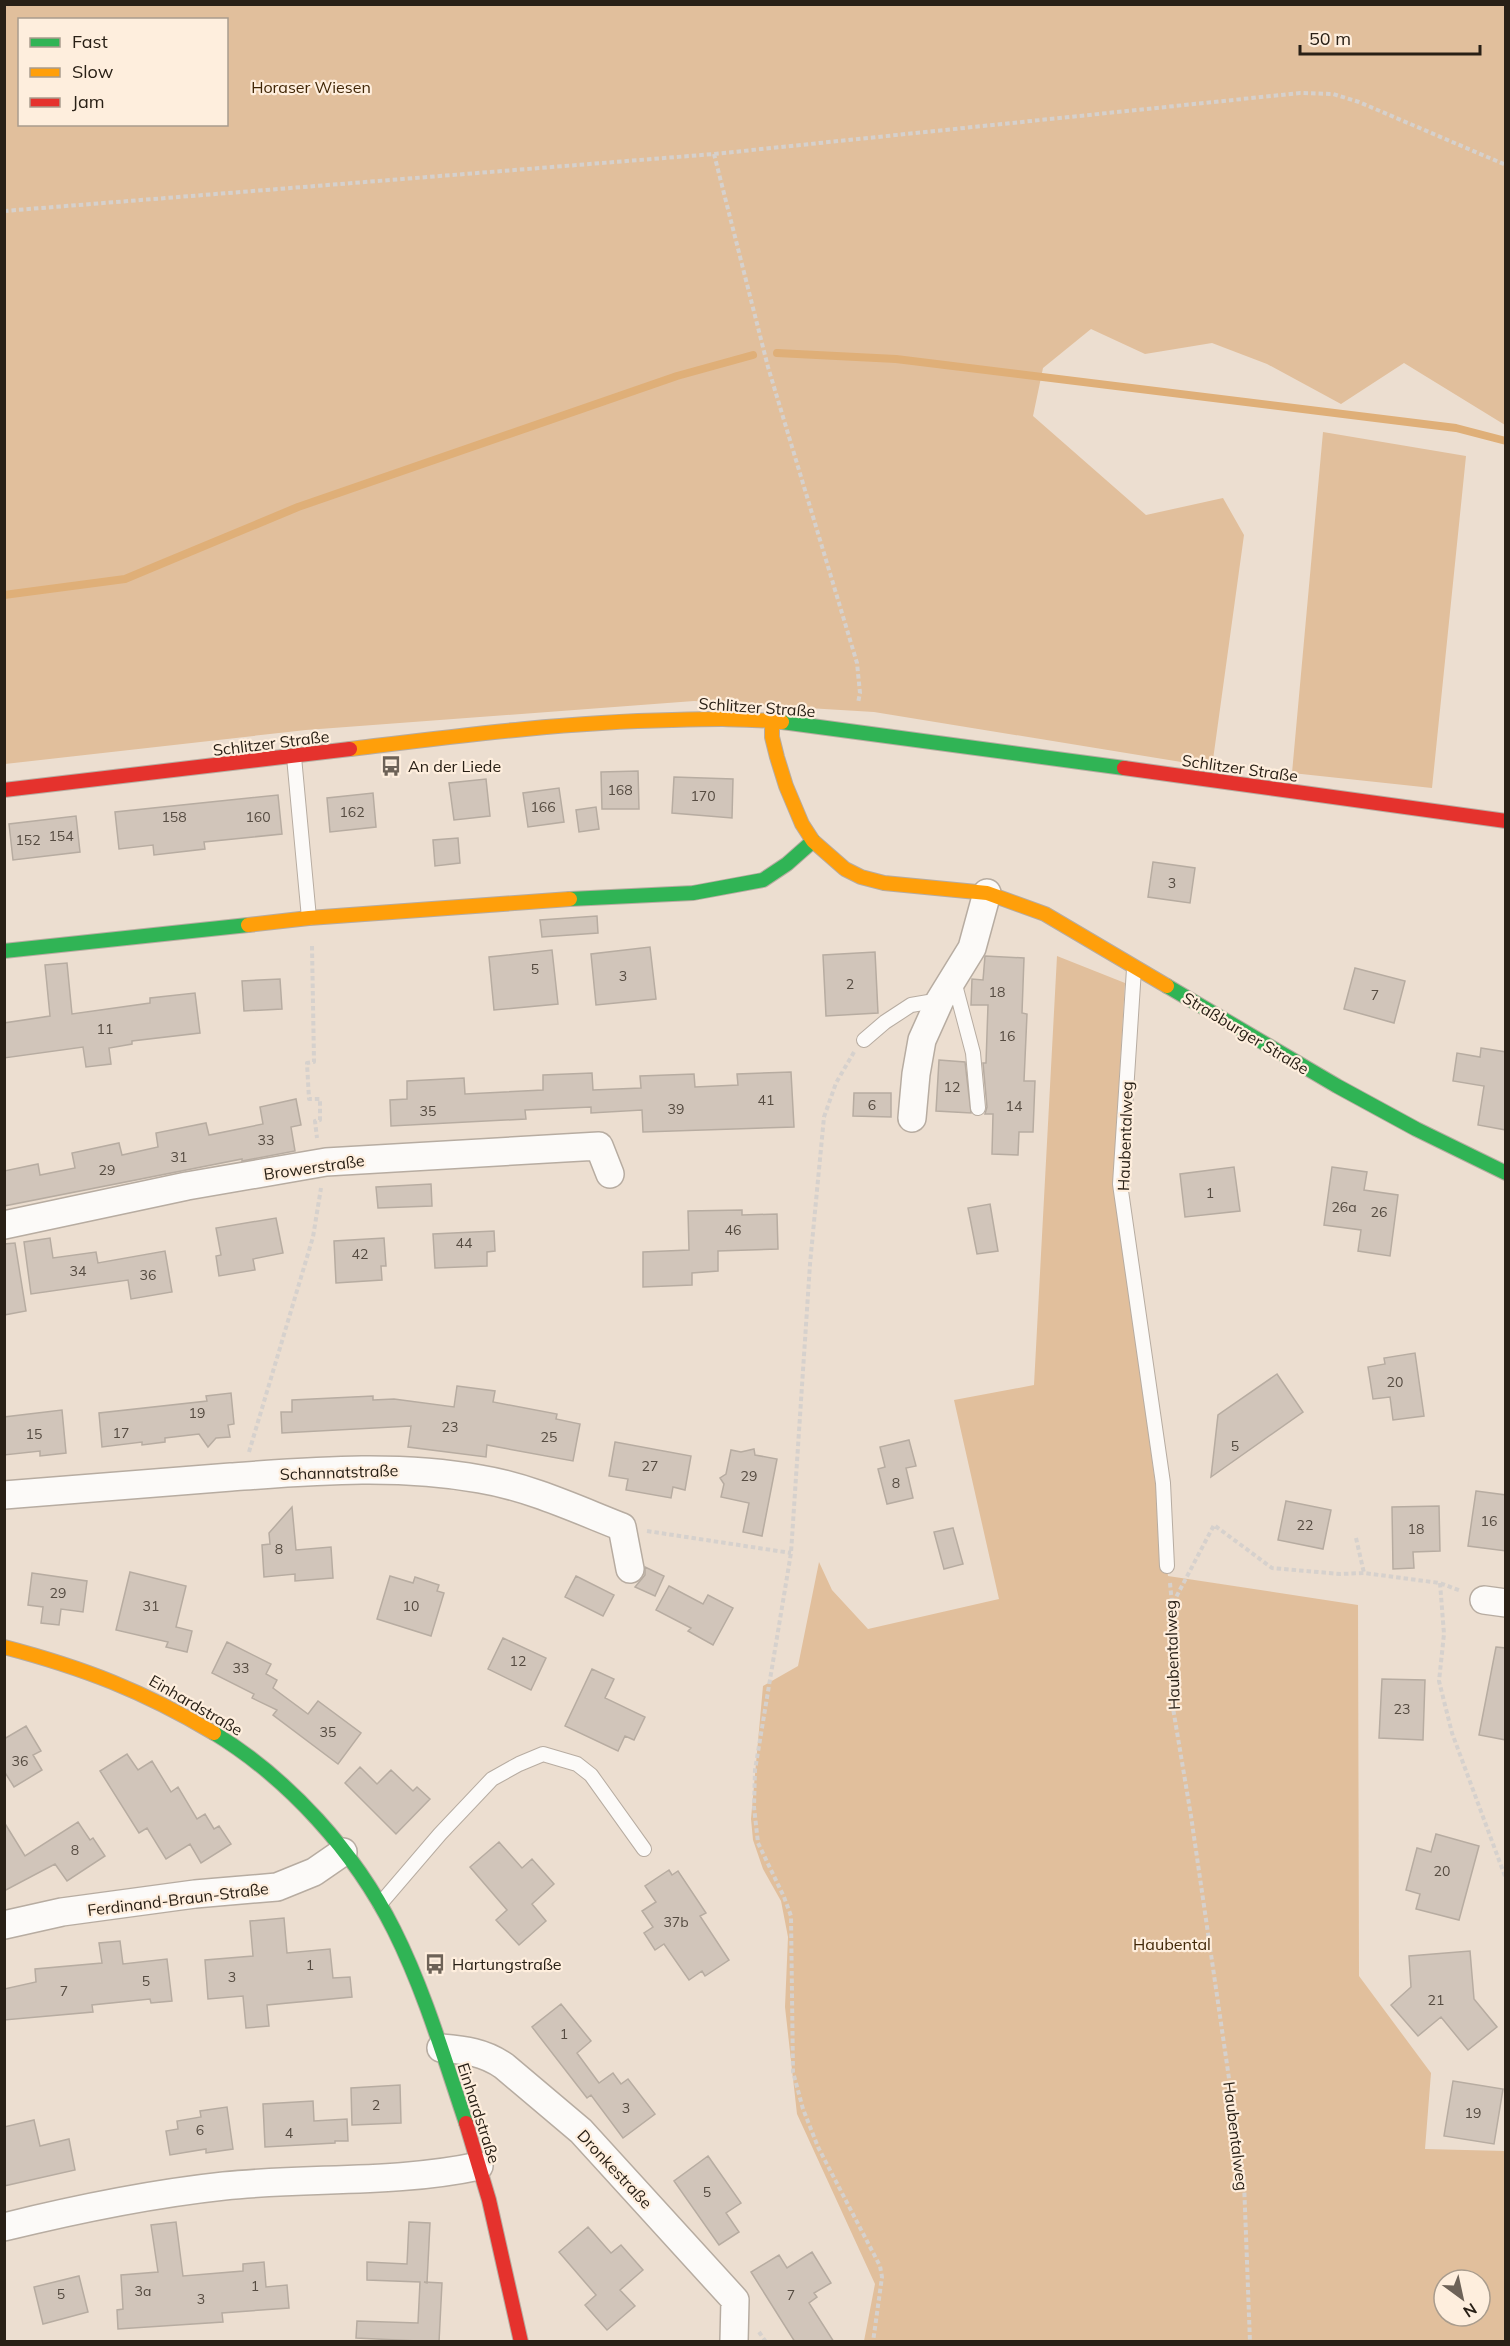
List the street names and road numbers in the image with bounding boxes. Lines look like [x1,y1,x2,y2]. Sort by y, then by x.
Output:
street label: Schlitzer Straße [698,693,816,721]
street label: Schlitzer Straße [212,726,330,760]
street label: Schlitzer Straße [1181,750,1299,786]
street label: Straßburger Straße [1179,987,1313,1079]
street label: Haubentalweg [1113,1081,1137,1191]
street label: Browerstraße [262,1150,366,1184]
street label: Schannatstraße [279,1460,399,1484]
street label: Haubentalweg [1160,1600,1184,1710]
street label: Einhardstraße [146,1670,246,1740]
street label: Ferdinand-Braun-Straße [86,1878,270,1920]
street label: Einhardstraße [453,2060,505,2166]
street label: Haubentalweg [1219,2080,1253,2192]
street label: Dronkestraße [573,2125,657,2213]

